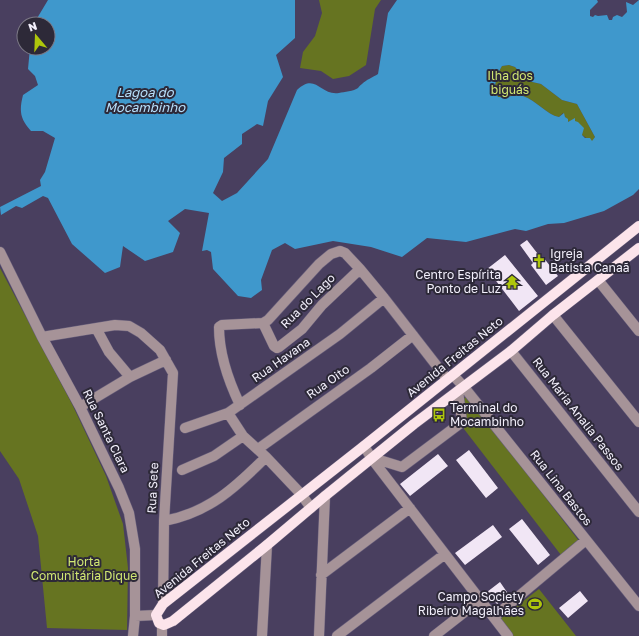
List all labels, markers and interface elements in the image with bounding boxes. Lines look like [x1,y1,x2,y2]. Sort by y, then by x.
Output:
north arrow [16,16,56,56]
text: N [27,19,39,34]
park label: Ilha dos biguás [487,68,533,97]
water label: Lagoa do Mocambinho [105,84,186,115]
place label: Igreja Batista Canaã [550,246,630,275]
church icon: Igreja Batista Canaã [531,253,547,269]
place label: Centro Espírita Ponto de Luz [415,267,501,296]
street label: Rua do Lago [277,270,338,331]
temple icon: Centro Espírita Ponto de Luz [504,274,520,290]
street label: Avenida Freitas Neto [404,313,506,400]
street label: Rua Havana [249,334,313,385]
street label: Rua Maria Analia Passos [530,354,627,473]
street label: Rua Oito [303,361,352,402]
street label: Rua Santa Clara [80,386,133,475]
place label: Terminal do Mocambinho [450,400,524,429]
bus stop icon: Terminal do Mocambinho [431,407,447,423]
street label: Rua Lina Bastos [527,447,596,528]
street label: Rua Sete [144,462,161,514]
street label: Avenida Freitas Neto [151,514,253,601]
park label: Horta Comunitária Dique [31,554,137,583]
place label: Campo Society Ribeiro Magalhães [418,589,524,618]
sports icon: Campo Society Ribeiro Magalhães [527,596,543,612]

